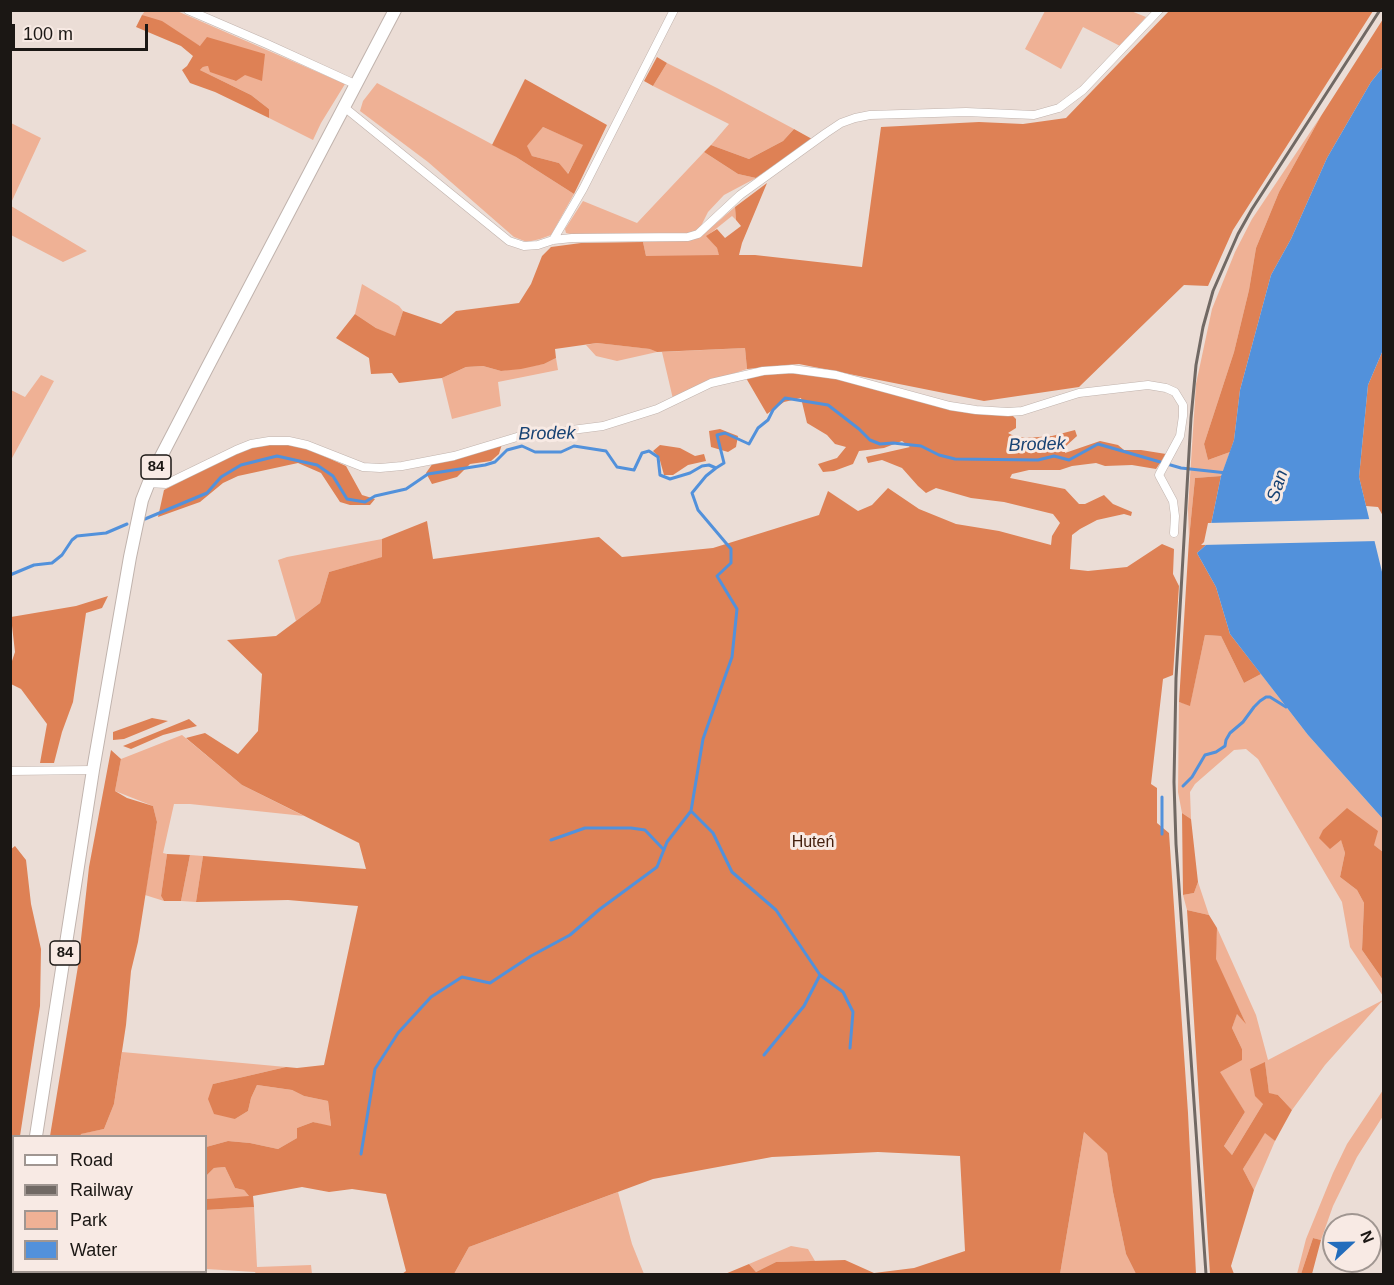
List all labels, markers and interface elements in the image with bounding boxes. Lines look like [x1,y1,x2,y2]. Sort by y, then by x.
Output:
scale bar [15,12,152,50]
text: 100 m [23,24,73,44]
water label: Brodek [518,423,576,445]
water label: Brodek [1008,433,1066,457]
road number: 84 [141,455,171,479]
water label: San [1263,467,1293,505]
park label: Huteń [792,833,834,853]
road number: 84 [50,941,80,965]
legend [12,1135,207,1273]
text: Road [70,1150,113,1170]
text: Railway [70,1180,133,1200]
text: Park [70,1210,107,1230]
north arrow [1322,1213,1382,1273]
text: N [1357,1228,1377,1245]
text: Water [70,1240,117,1260]

